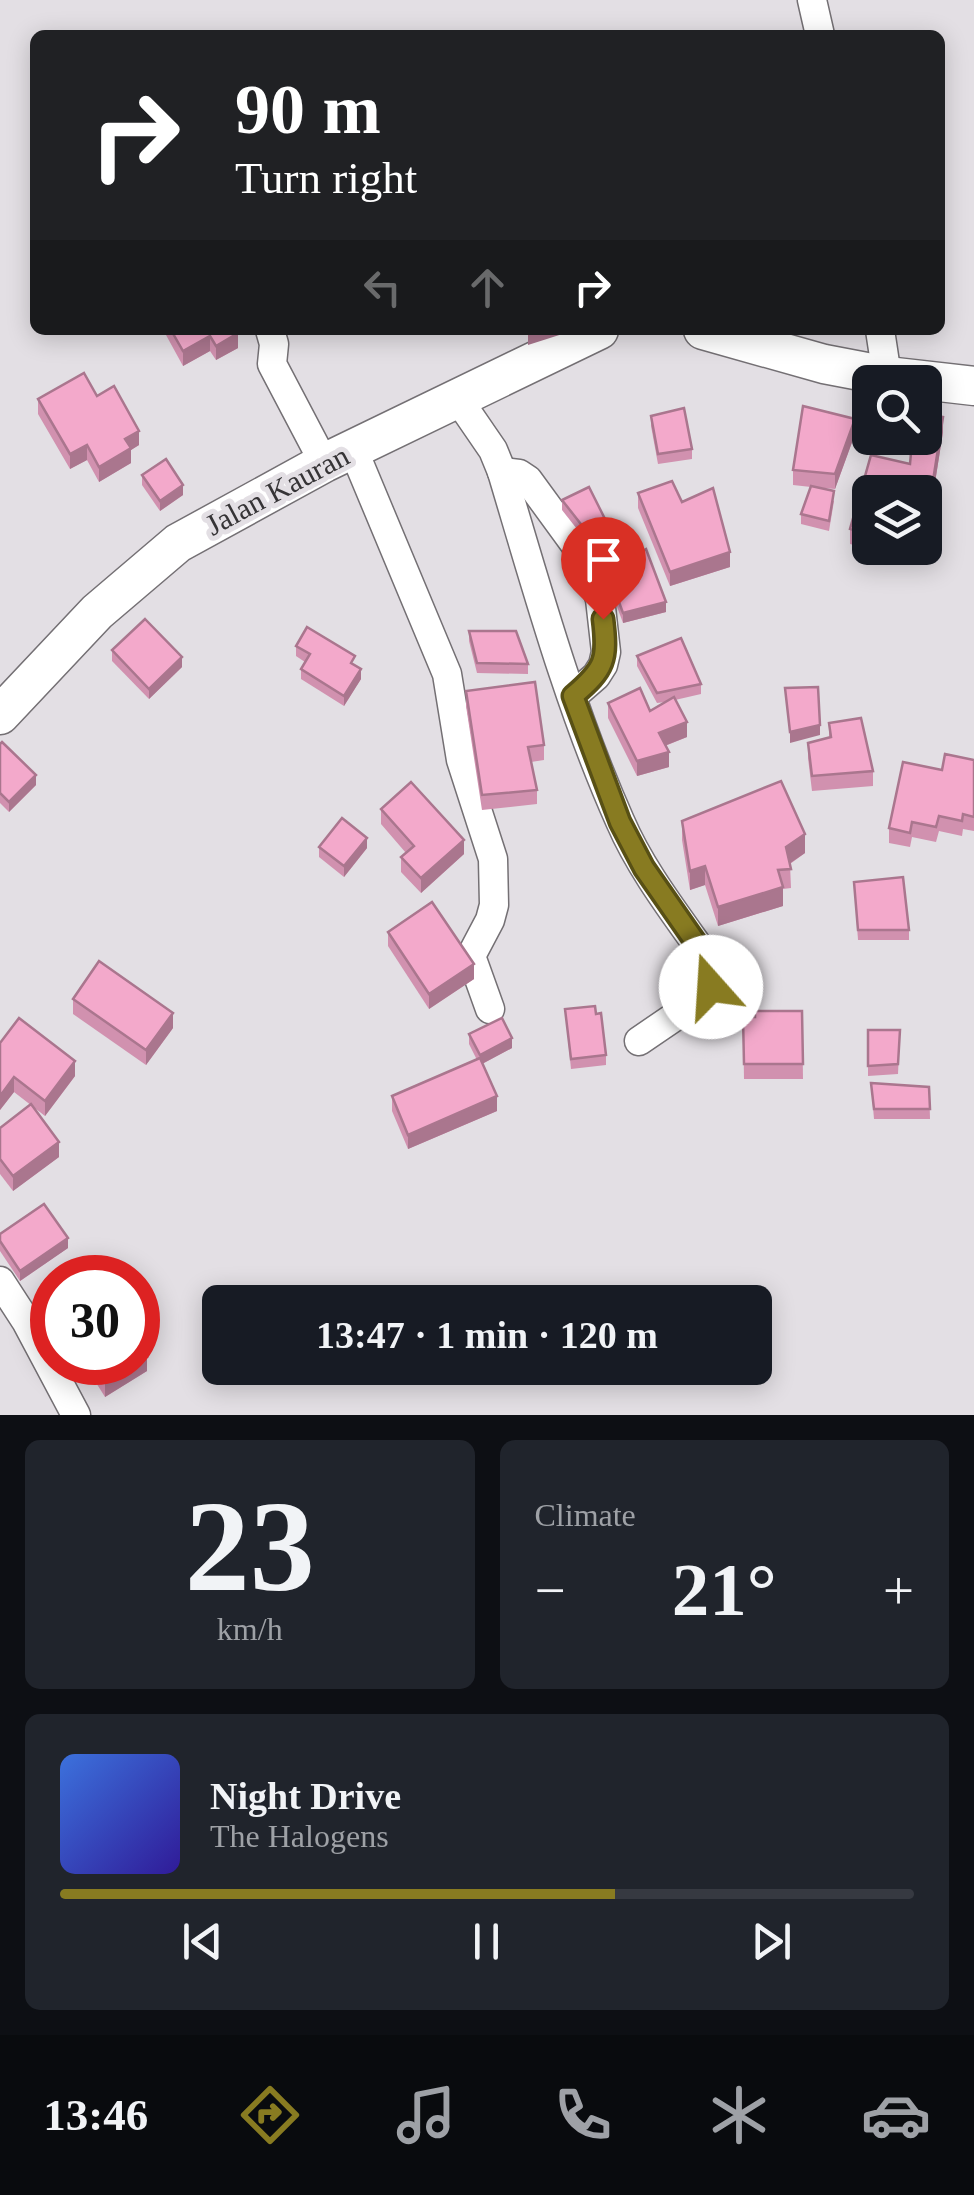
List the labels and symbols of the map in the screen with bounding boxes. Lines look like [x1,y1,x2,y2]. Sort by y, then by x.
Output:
street label: Jalan Kauran [200,438,354,542]
pin [561,517,646,620]
position arrow [659,935,763,1039]
speed limit sign: 30 [30,1255,160,1385]

